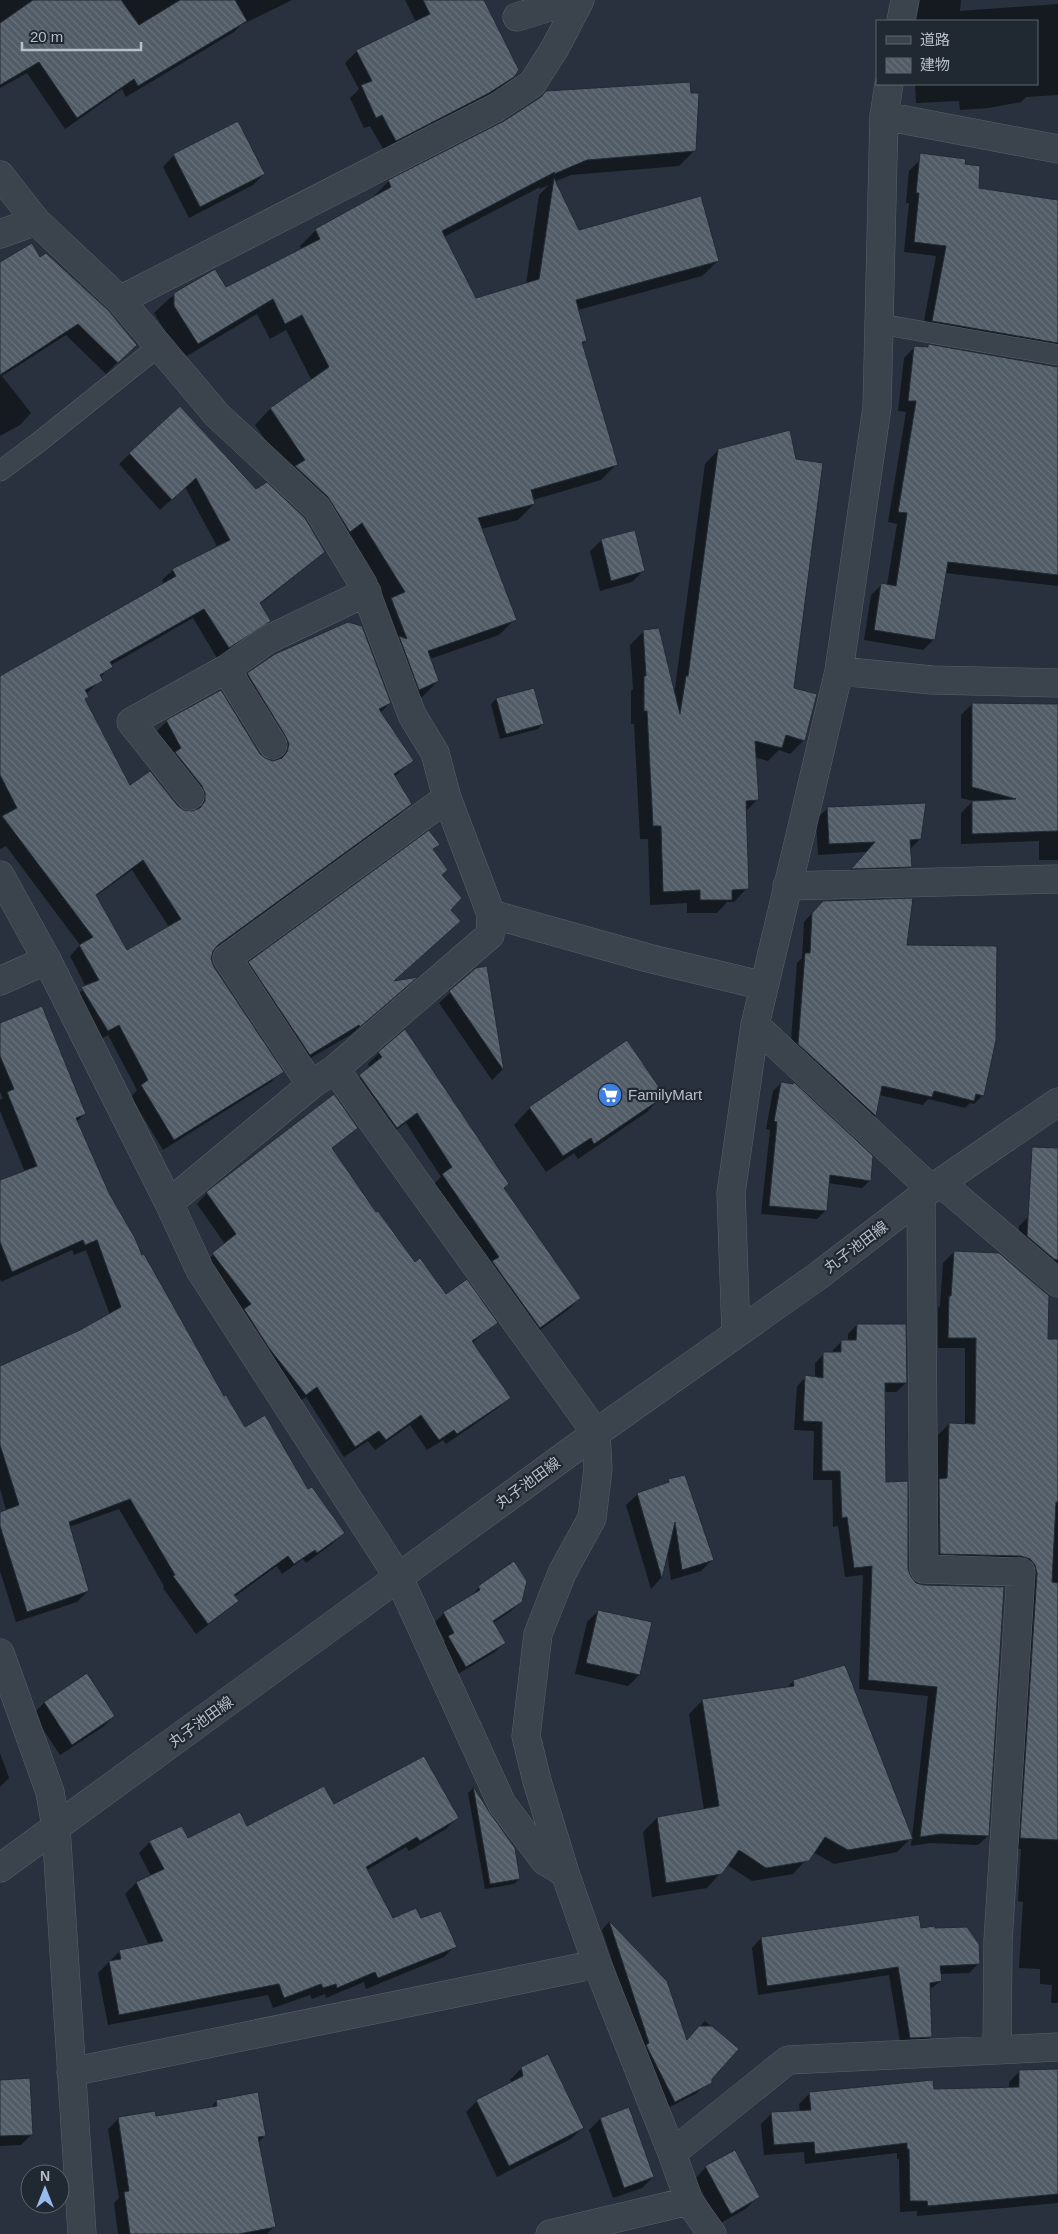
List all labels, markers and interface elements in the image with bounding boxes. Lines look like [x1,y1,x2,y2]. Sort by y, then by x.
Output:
scale bar [22,20,141,52]
legend [876,20,1038,85]
text: 20 m [30,28,63,45]
text: 道路 [920,31,950,48]
text: 建物 [920,56,950,73]
supermarket icon: FamilyMart [597,1082,623,1108]
place label: FamilyMart [628,1086,703,1103]
street label: 丸子池田線 [821,1217,891,1276]
street label: 丸子池田線 [492,1454,563,1512]
street label: 丸子池田線 [165,1693,236,1751]
north arrow [20,2164,70,2214]
text: N [40,2168,50,2184]

